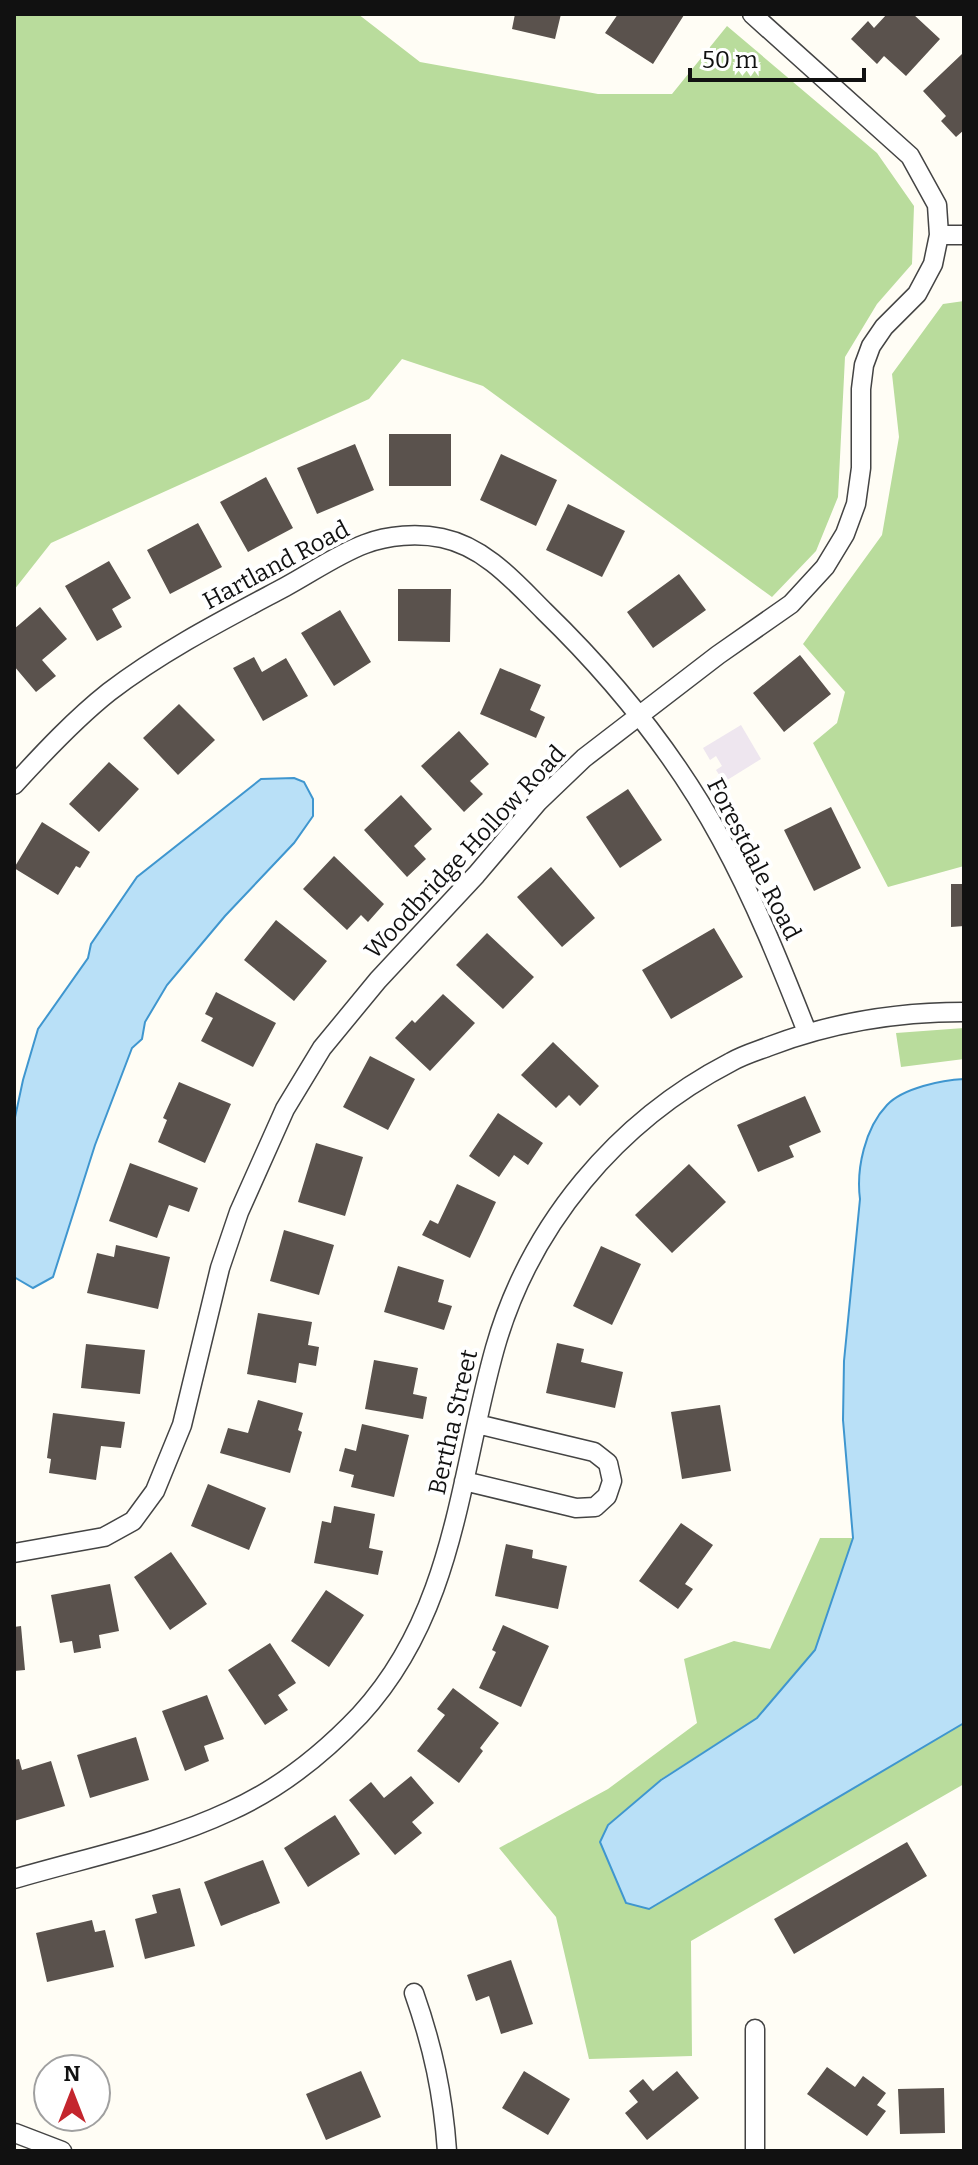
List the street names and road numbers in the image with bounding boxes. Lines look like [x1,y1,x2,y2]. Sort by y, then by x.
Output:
street label: Hartland Road [198,515,354,615]
street label: Woodbridge Hollow Road [359,740,571,964]
street label: Forestdale Road [701,774,807,944]
street label: Bertha Street [423,1346,483,1497]

